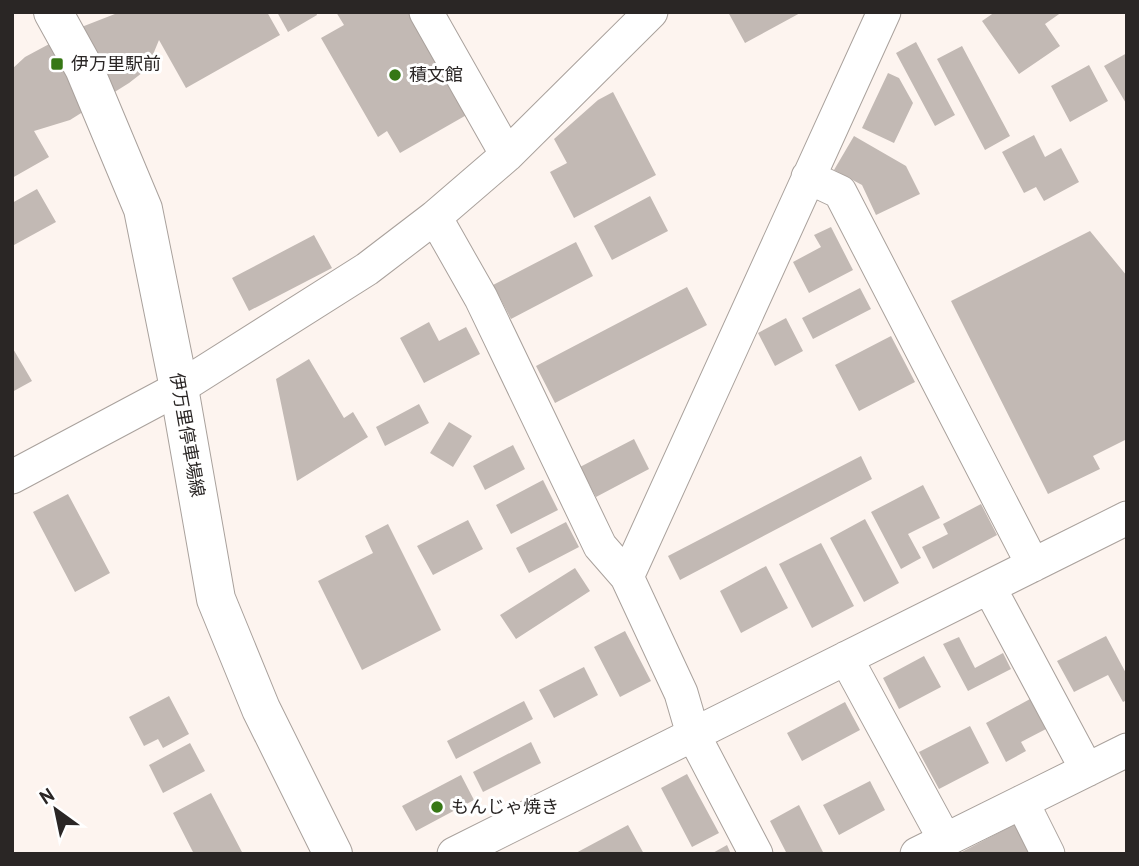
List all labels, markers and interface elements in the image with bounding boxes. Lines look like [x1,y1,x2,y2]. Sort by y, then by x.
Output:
place label: 伊万里駅前 [71,52,161,75]
marker: 伊万里駅前 [49,56,65,72]
place label: 積文館 [409,63,463,86]
marker: 積文館 [387,67,403,83]
street label: 伊万里停車場線 [165,371,210,499]
north arrow [21,775,91,845]
text: N [35,782,59,809]
place label: もんじゃ焼き [451,795,559,818]
marker: もんじゃ焼き [429,799,445,815]

